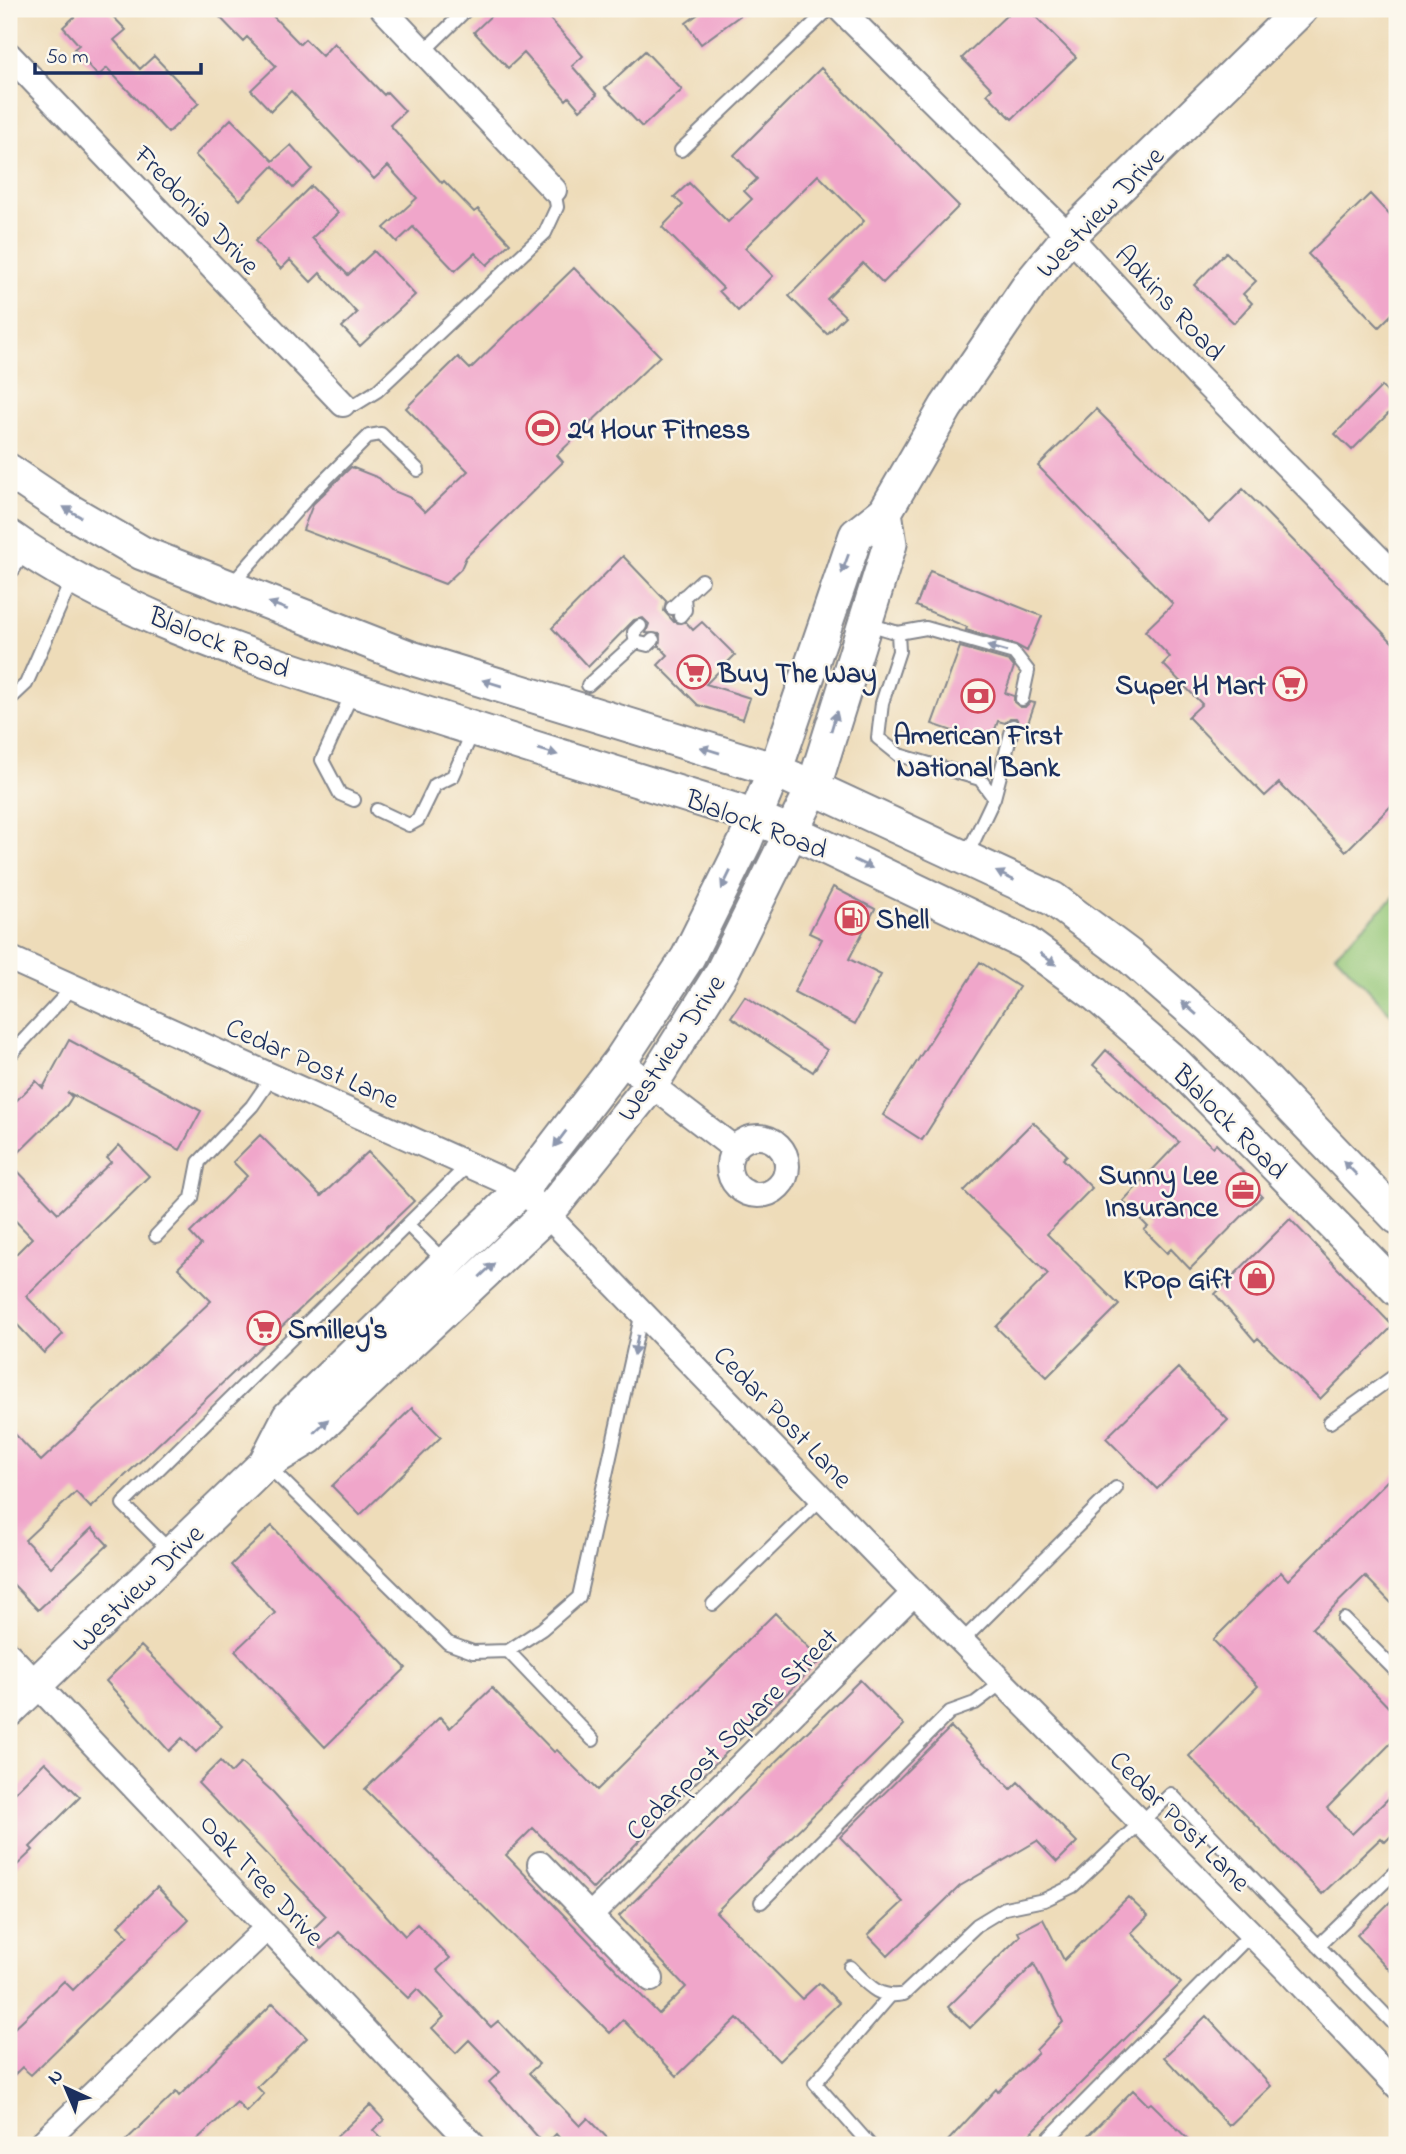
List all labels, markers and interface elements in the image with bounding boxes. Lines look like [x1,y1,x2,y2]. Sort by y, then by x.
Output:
scale bar [35,32,201,76]
text: 50 m [46,43,89,73]
street label: Fredonia Drive [122,136,268,286]
street label: Westview Drive [1028,138,1176,289]
street label: Adkins Road [1104,237,1233,372]
sports icon: 24 Hour Fitness [524,409,562,447]
place label: 24 Hour Fitness [567,411,750,452]
one-way arrow [62,506,81,519]
one-way arrow [840,554,851,575]
street label: Blalock Road [141,597,296,691]
one-way arrow [268,601,289,612]
one-way arrow [986,643,1007,653]
supermarket icon: Buy The Way [675,653,713,691]
place label: Buy The Way [716,655,877,696]
supermarket icon: Super H Mart [1271,665,1309,703]
place label: Super H Mart [1115,667,1267,708]
one-way arrow [482,677,503,688]
bank icon: American First National Bank [959,677,997,715]
one-way arrow [830,710,840,731]
place label: American First National Bank [893,717,1063,790]
one-way arrow [699,745,720,755]
one-way arrow [537,747,558,758]
street label: Blalock Road [678,780,833,872]
one-way arrow [853,859,873,870]
one-way arrow [721,870,732,890]
one-way arrow [995,871,1015,882]
fuel station icon: Shell [833,899,871,937]
place label: Shell [876,901,930,942]
one-way arrow [1039,952,1057,966]
street label: Westview Drive [608,967,738,1131]
one-way arrow [1180,1000,1198,1016]
street label: Cedar Post Lane [218,1009,405,1122]
street label: Blalock Road [1161,1056,1296,1191]
one-way arrow [553,1130,568,1148]
place label: Sunny Lee Insurance [1098,1157,1219,1230]
one-way arrow [1342,1160,1358,1177]
office icon: Sunny Lee Insurance [1224,1171,1262,1209]
shop icon: KPop Gift [1238,1259,1276,1297]
place label: KPop Gift [1123,1261,1233,1302]
one-way arrow [478,1262,496,1278]
supermarket icon: Smilley's [245,1309,283,1347]
place label: Smilley's [288,1311,387,1352]
one-way arrow [630,1334,641,1356]
street label: Cedar Post Lane [702,1337,861,1500]
one-way arrow [312,1418,329,1434]
street label: Westview Drive [64,1515,215,1663]
street label: Cedarpost Square Street [617,1619,850,1852]
street label: Cedar Post Lane [1098,1742,1259,1903]
street label: Oak Tree Drive [188,1806,333,1957]
north arrow [32,2052,102,2122]
text: N [42,2063,70,2092]

